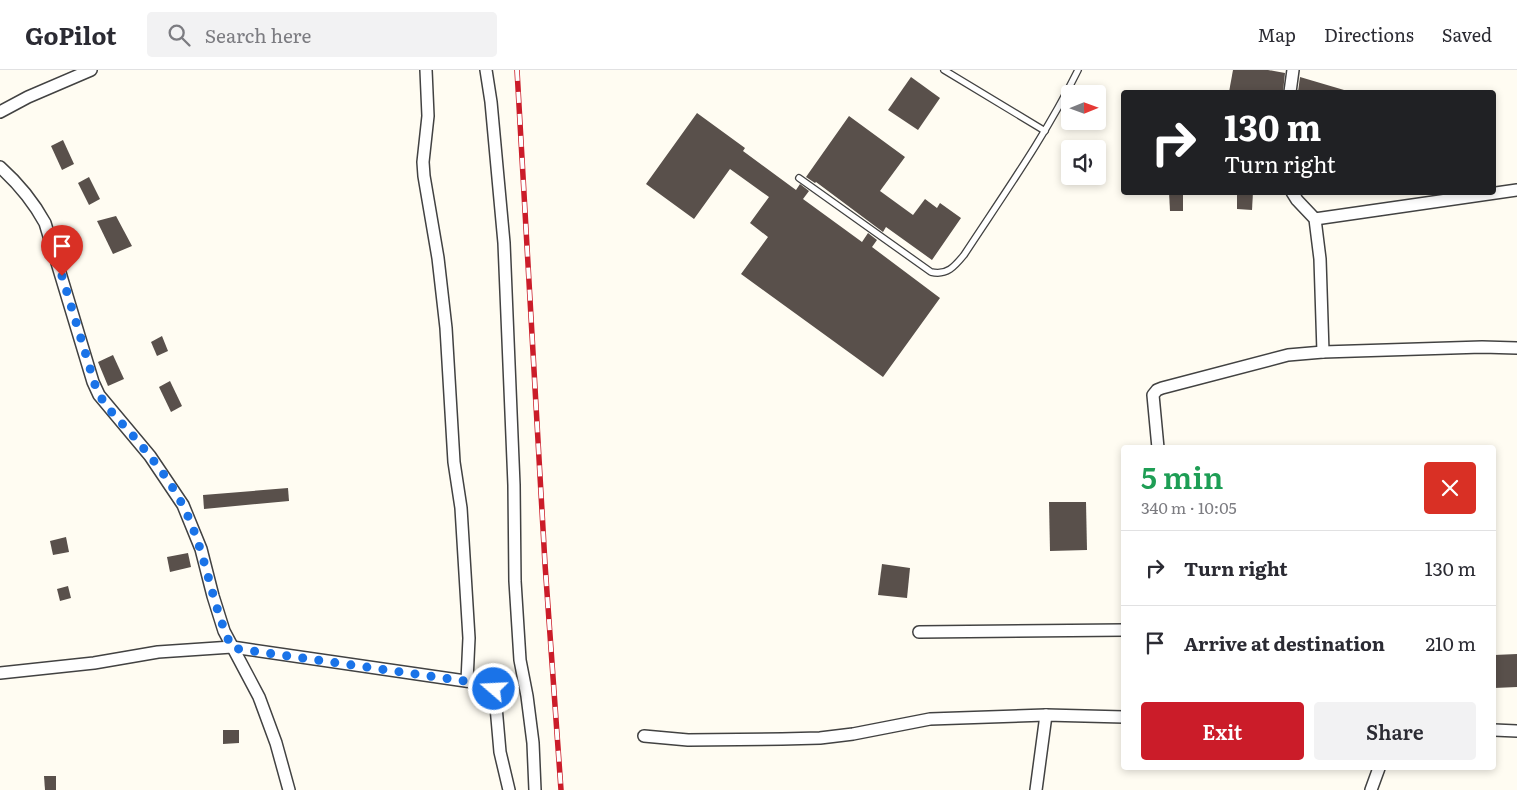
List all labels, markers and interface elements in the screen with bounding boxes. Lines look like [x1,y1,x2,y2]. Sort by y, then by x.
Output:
search box [147,12,497,57]
text: GoPilot [25,17,117,52]
icon: search [165,21,193,49]
text: Search here [205,21,311,49]
text: Map [1258,21,1296,48]
text: Directions [1324,21,1414,48]
text: Saved [1442,21,1492,48]
north arrow [1061,85,1106,130]
map controls [1061,85,1106,185]
text: 130 m [1224,100,1321,152]
icon: right [1141,110,1206,175]
button: sound [1061,140,1106,185]
text: Turn right [1224,147,1336,180]
pin [41,225,83,276]
icon: arrive [48,232,76,260]
text: 5 min [1141,454,1223,498]
button: close [1424,462,1476,514]
text: 340 m · 10:05 [1141,495,1237,519]
icon: right [1141,554,1169,582]
text: Turn right [1184,554,1288,582]
text: 130 m [1425,554,1476,582]
icon: arrive [1141,629,1169,657]
text: Arrive at destination [1184,629,1385,657]
text: 210 m [1425,629,1476,657]
position arrow [467,662,519,714]
button: Exit [1141,702,1304,760]
button: Share [1314,702,1476,760]

